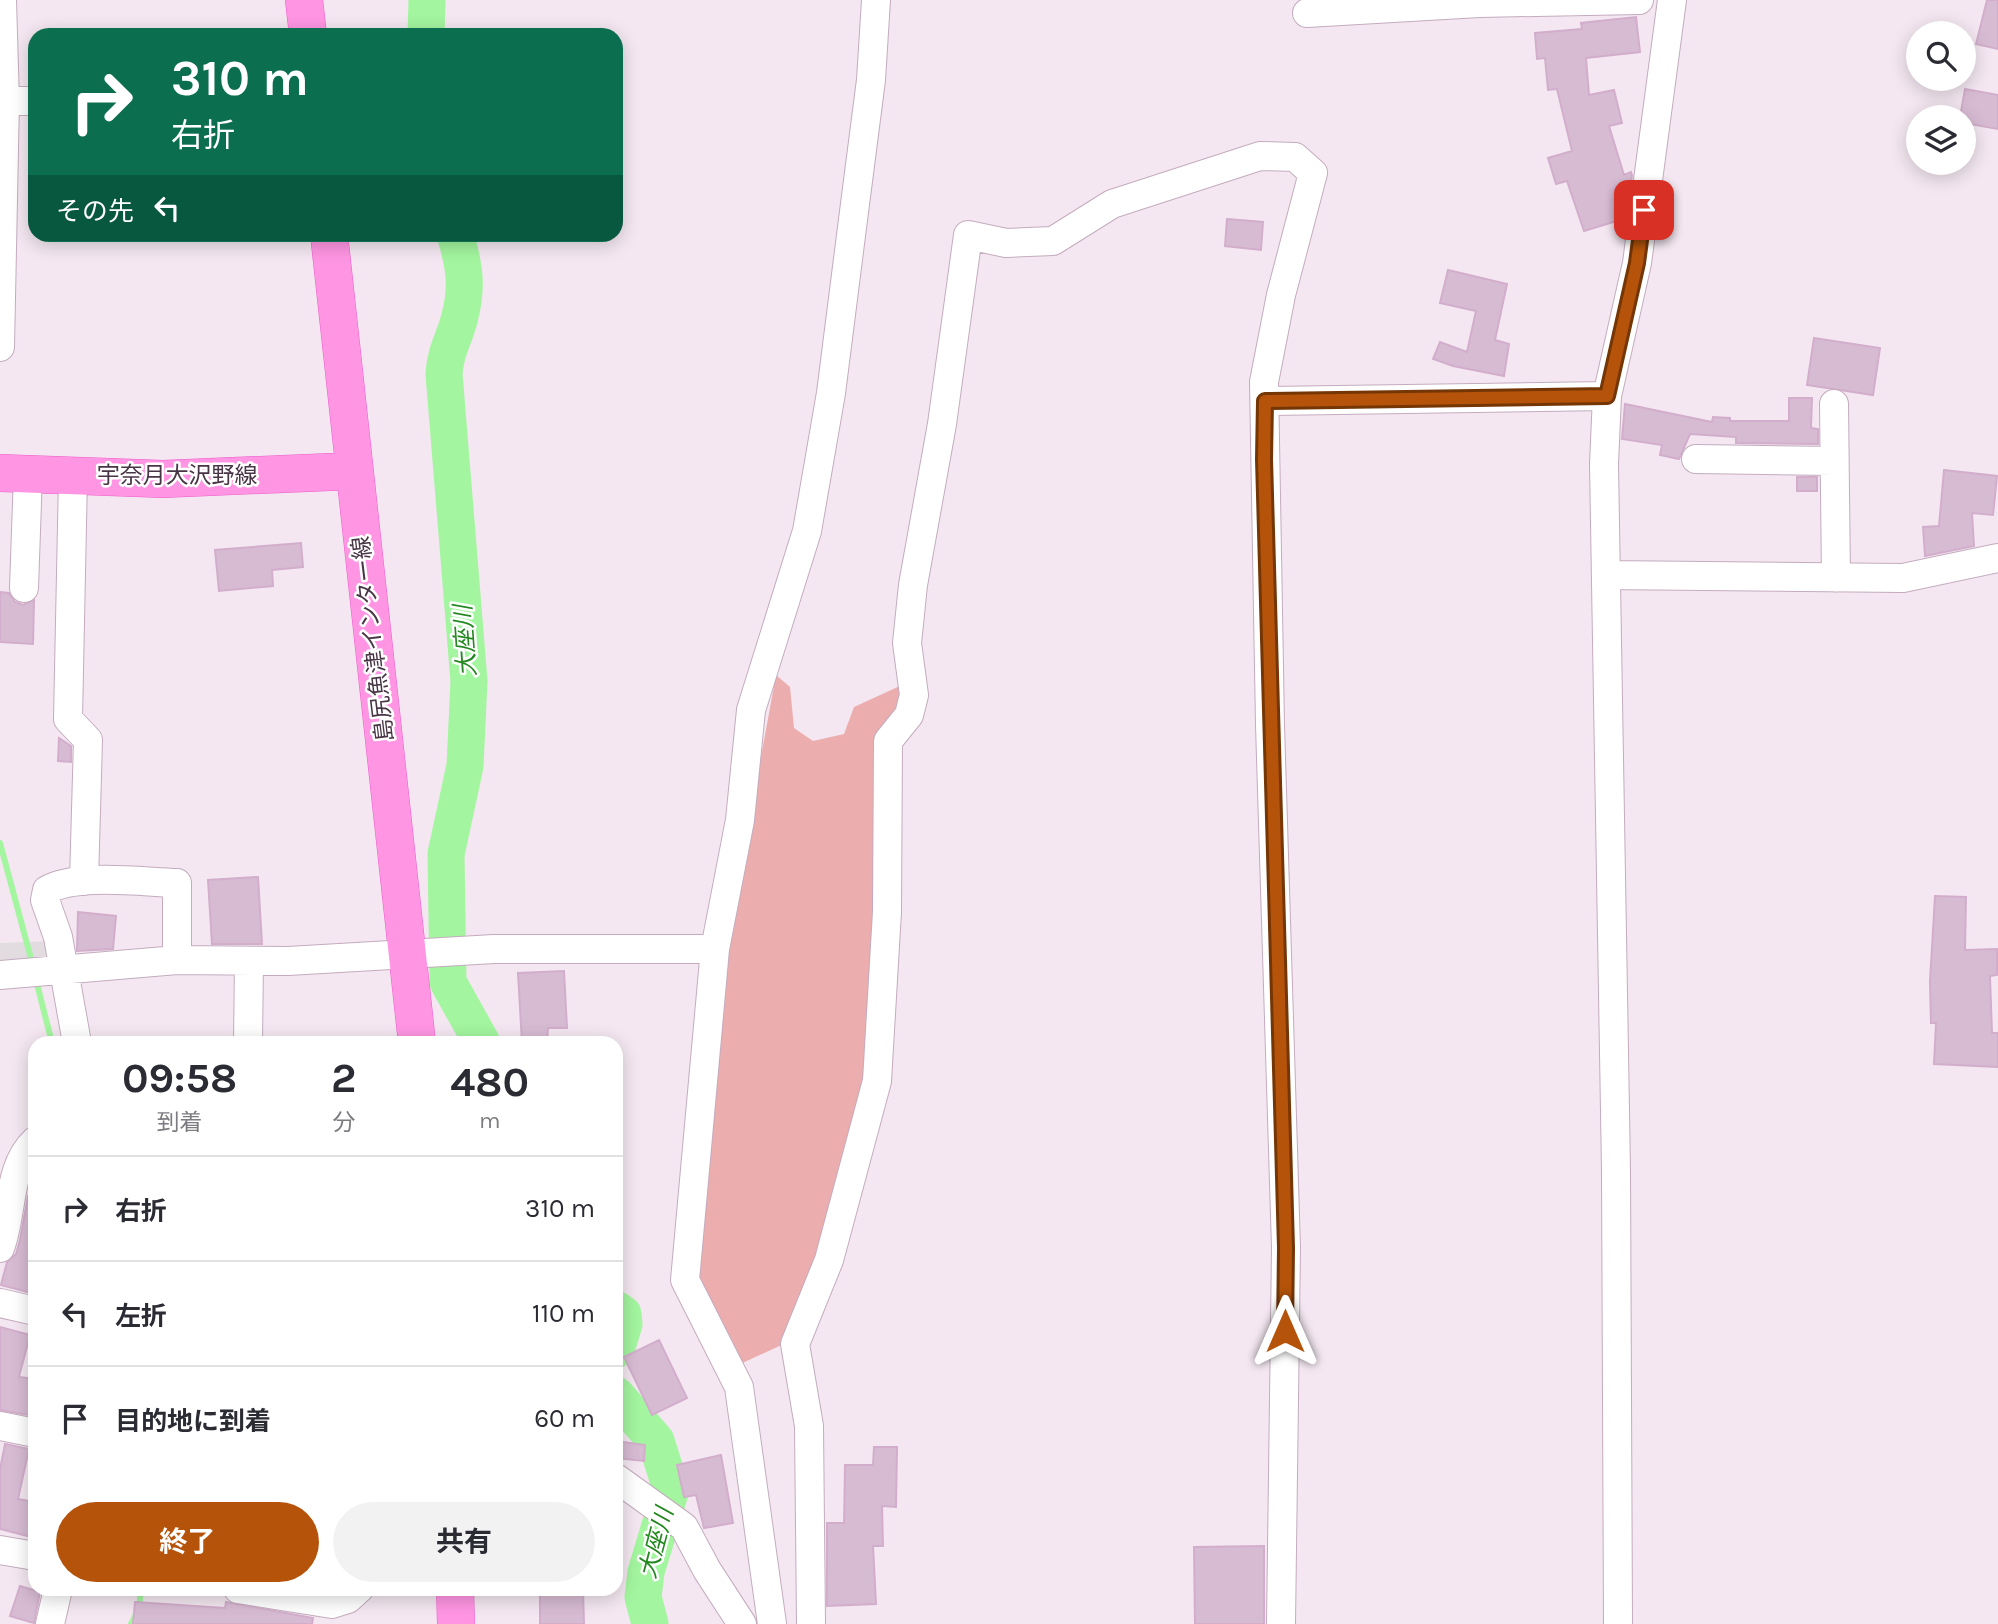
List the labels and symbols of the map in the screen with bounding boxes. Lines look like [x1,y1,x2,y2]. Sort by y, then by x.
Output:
pin [1614,180,1674,240]
street label: 宇奈月大沢野線 [97,462,258,489]
street label: 島尻魚津インター線 [347,535,399,743]
water label: 大座川 [448,601,481,678]
position arrow [1248,1294,1322,1368]
water label: 大座川 [633,1502,680,1581]

